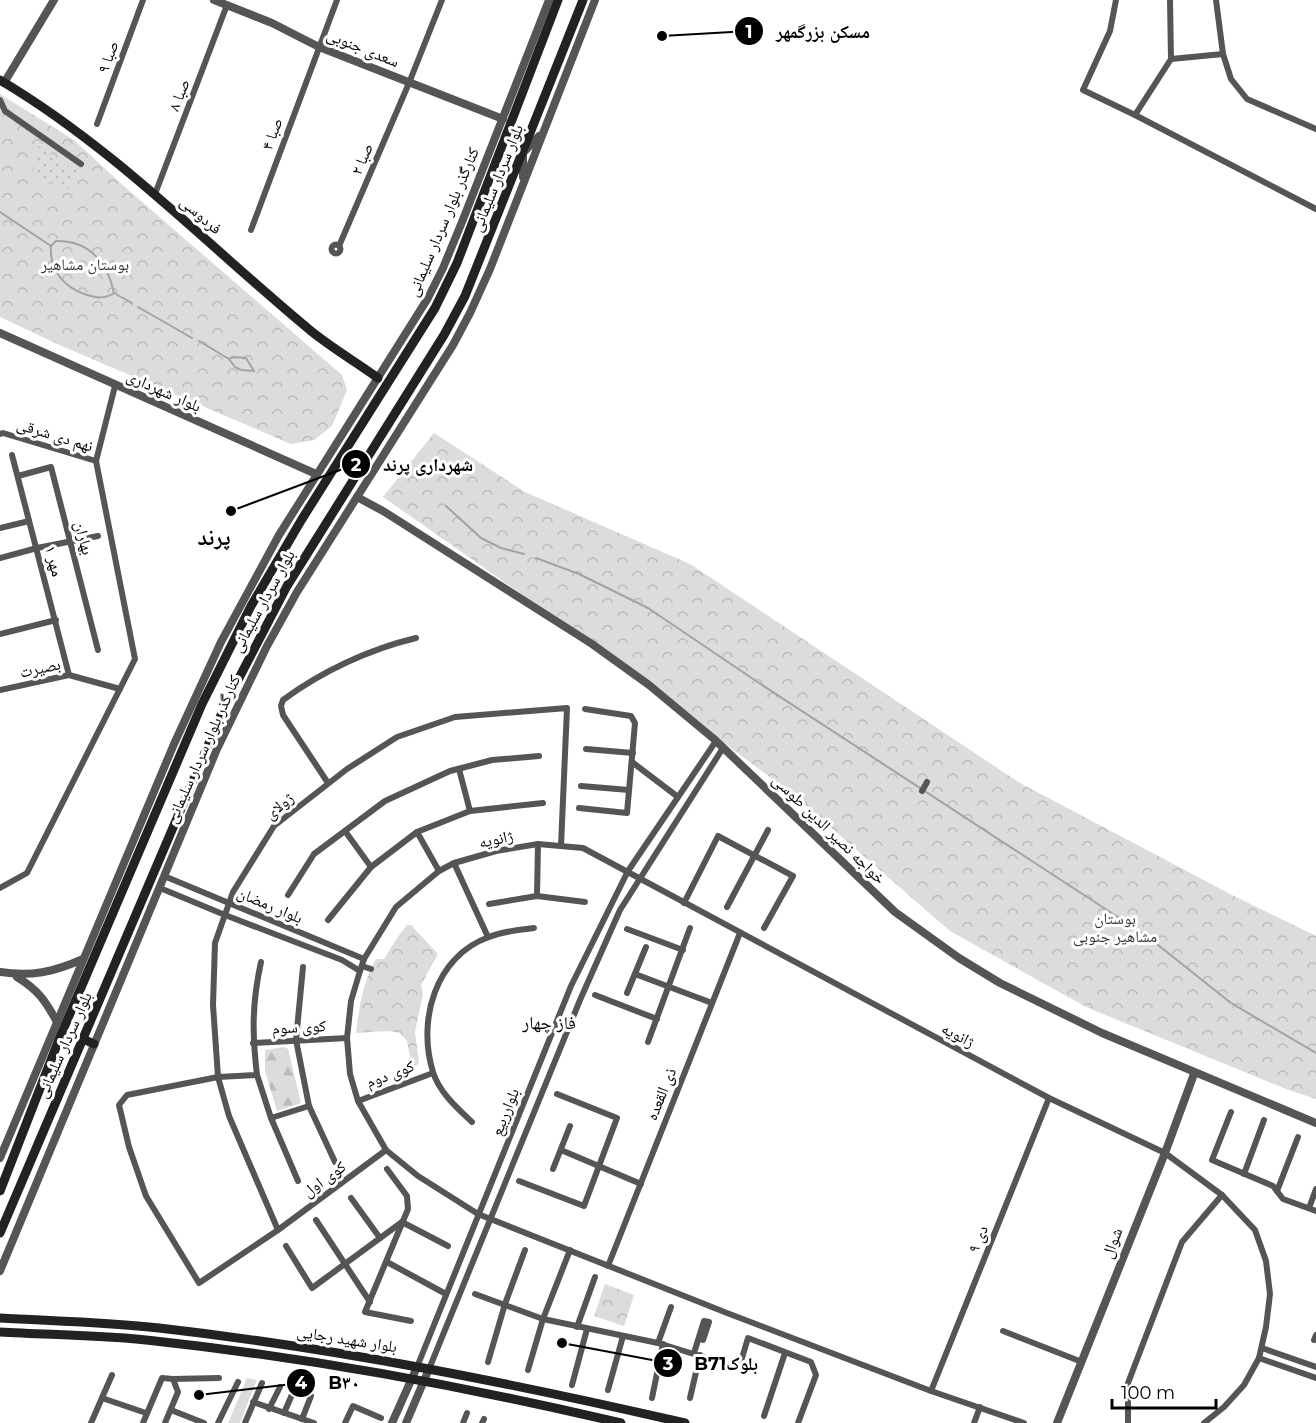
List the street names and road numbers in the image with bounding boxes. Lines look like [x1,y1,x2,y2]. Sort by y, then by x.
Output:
street label: سعدی جنوبی [324,25,402,72]
street label: صبا ۹ [93,38,123,76]
street label: صبا ۸ [164,76,194,114]
street label: صبا ۴ [257,115,287,153]
street label: بلوار سردار سلیمانی [467,122,528,235]
street label: صبا ۲ [347,140,377,178]
street label: کنارگذر بلوار سردار سلیمانی [403,144,484,300]
street label: فردوسی [176,192,226,239]
street label: بلوار شهرداری [123,366,204,417]
street label: نهم دی شرقی [14,414,95,457]
street label: بهاران [70,519,97,557]
street label: مهر ۱ [41,543,67,579]
street label: بلوار سردار سلیمانی [227,547,300,656]
street label: بصیرت [18,654,62,682]
street label: کنارگذر بلوار سردار سلیمانی [162,672,245,826]
street label: خواجه نصیر الدین طوسی [768,770,889,889]
street label: ژولای [261,788,298,824]
street label: ژانویه [477,826,515,852]
street label: بلوار رمضان [234,883,306,928]
street label: بلوار سردار سلیمانی [32,989,97,1101]
street label: کوی سوم [272,1016,327,1039]
street label: ژانویه [938,1018,978,1052]
street label: کوی دوم [363,1056,418,1093]
street label: ذی القعده [642,1065,681,1123]
street label: بلوارربیع [487,1085,524,1139]
street label: کوی اول [299,1157,350,1202]
street label: ۹ دی [964,1223,993,1256]
street label: شوال [1098,1225,1127,1261]
street label: بلوار شهید رجایی [295,1322,398,1357]

